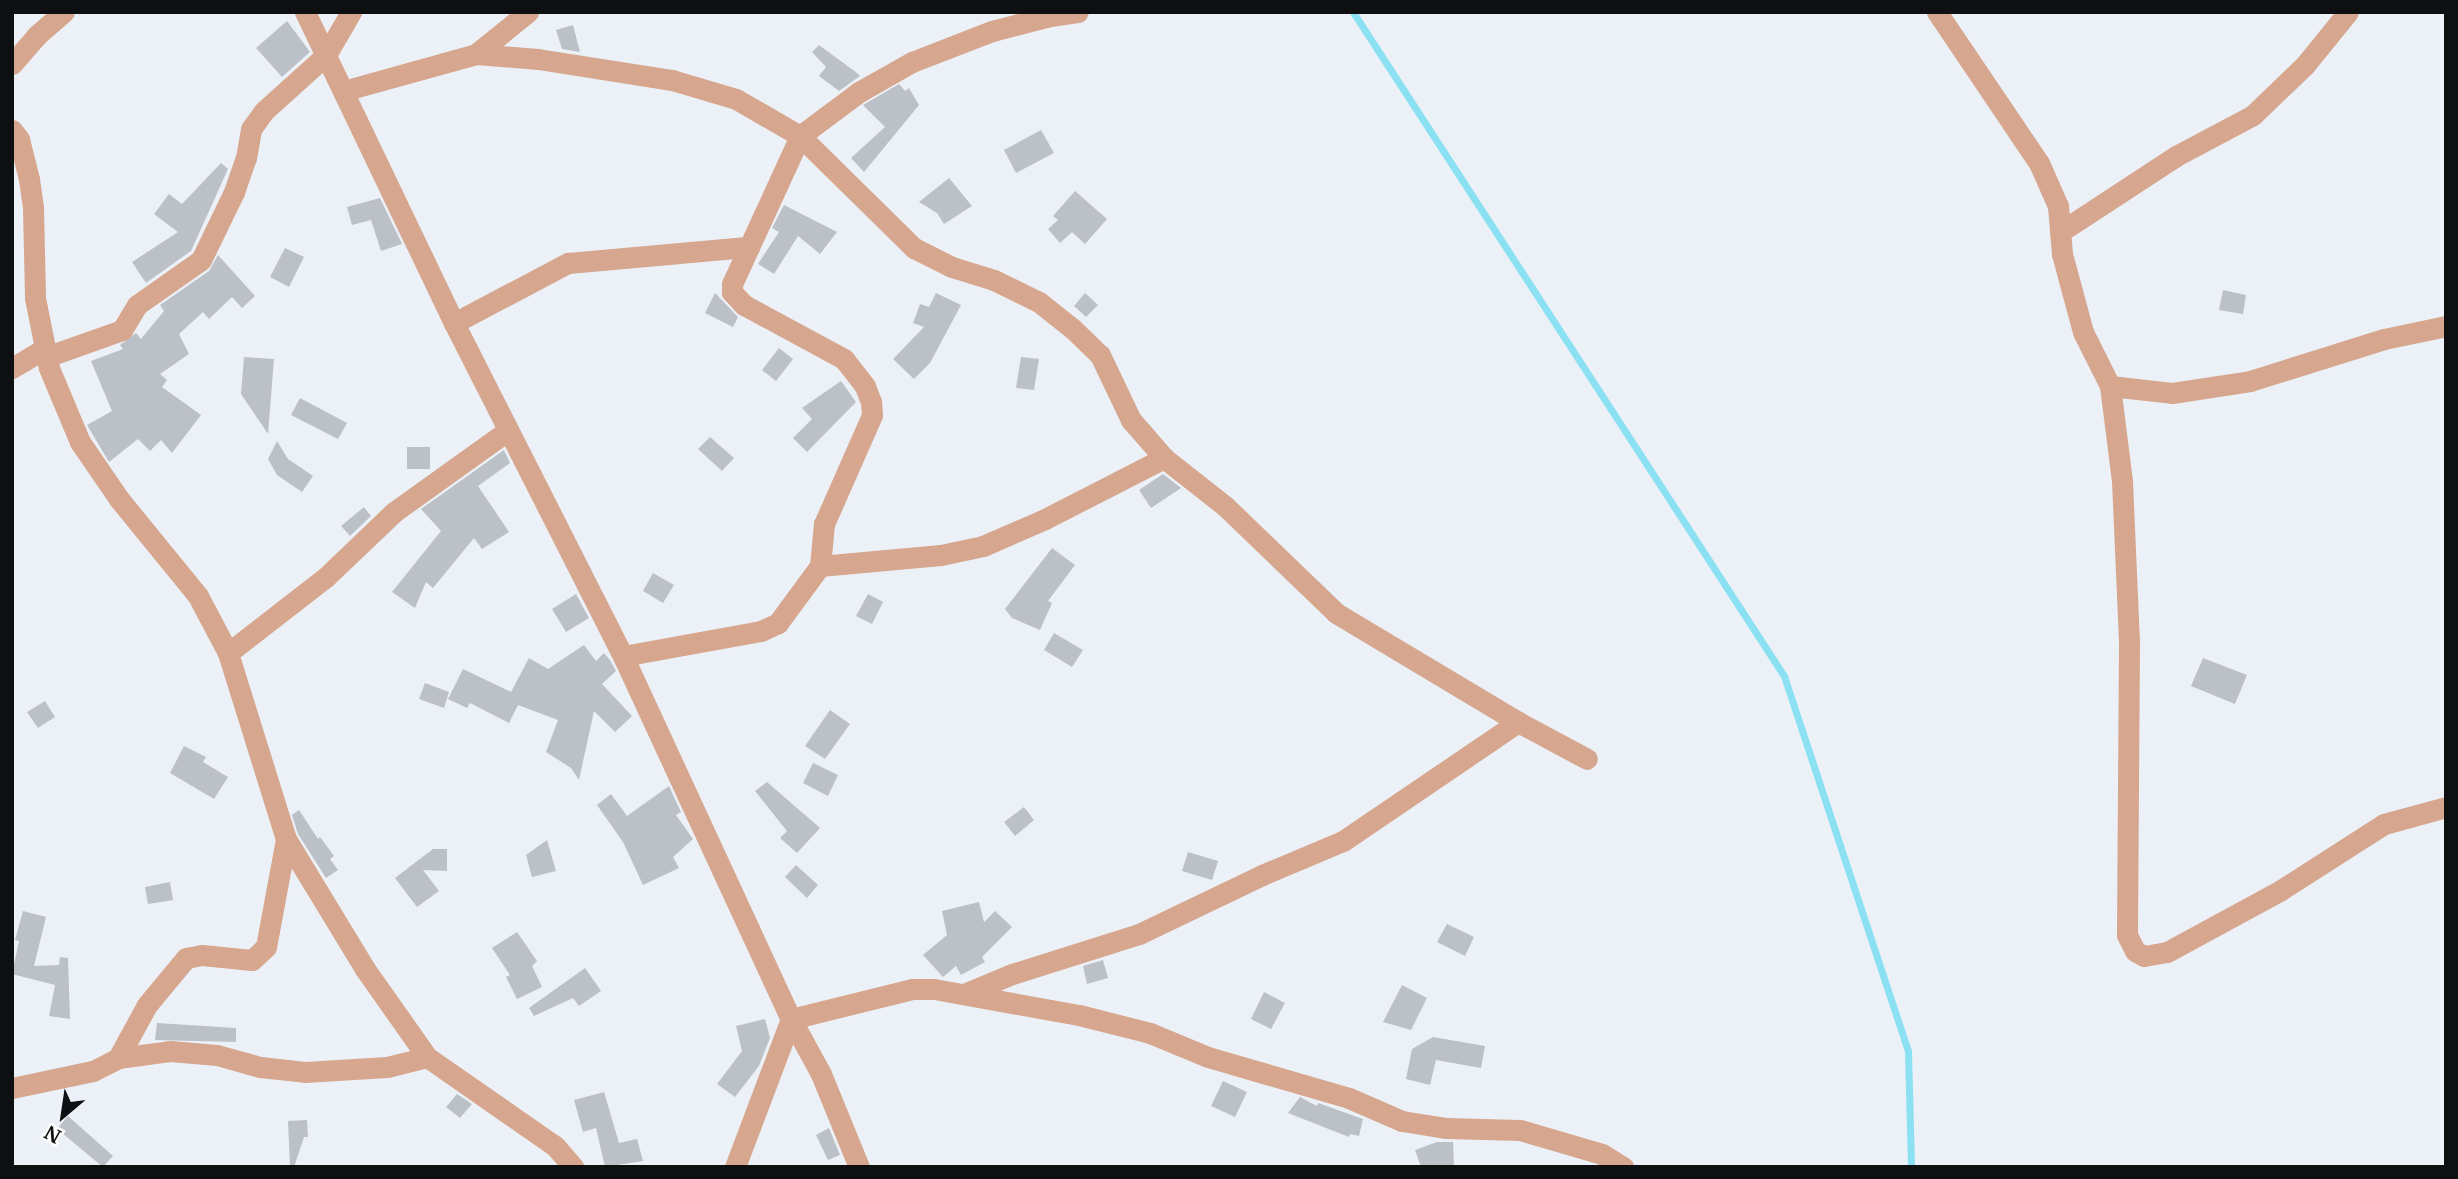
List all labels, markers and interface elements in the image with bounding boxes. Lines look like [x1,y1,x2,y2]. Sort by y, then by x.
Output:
north arrow [28,1081,98,1151]
text: N [40,1120,65,1149]

